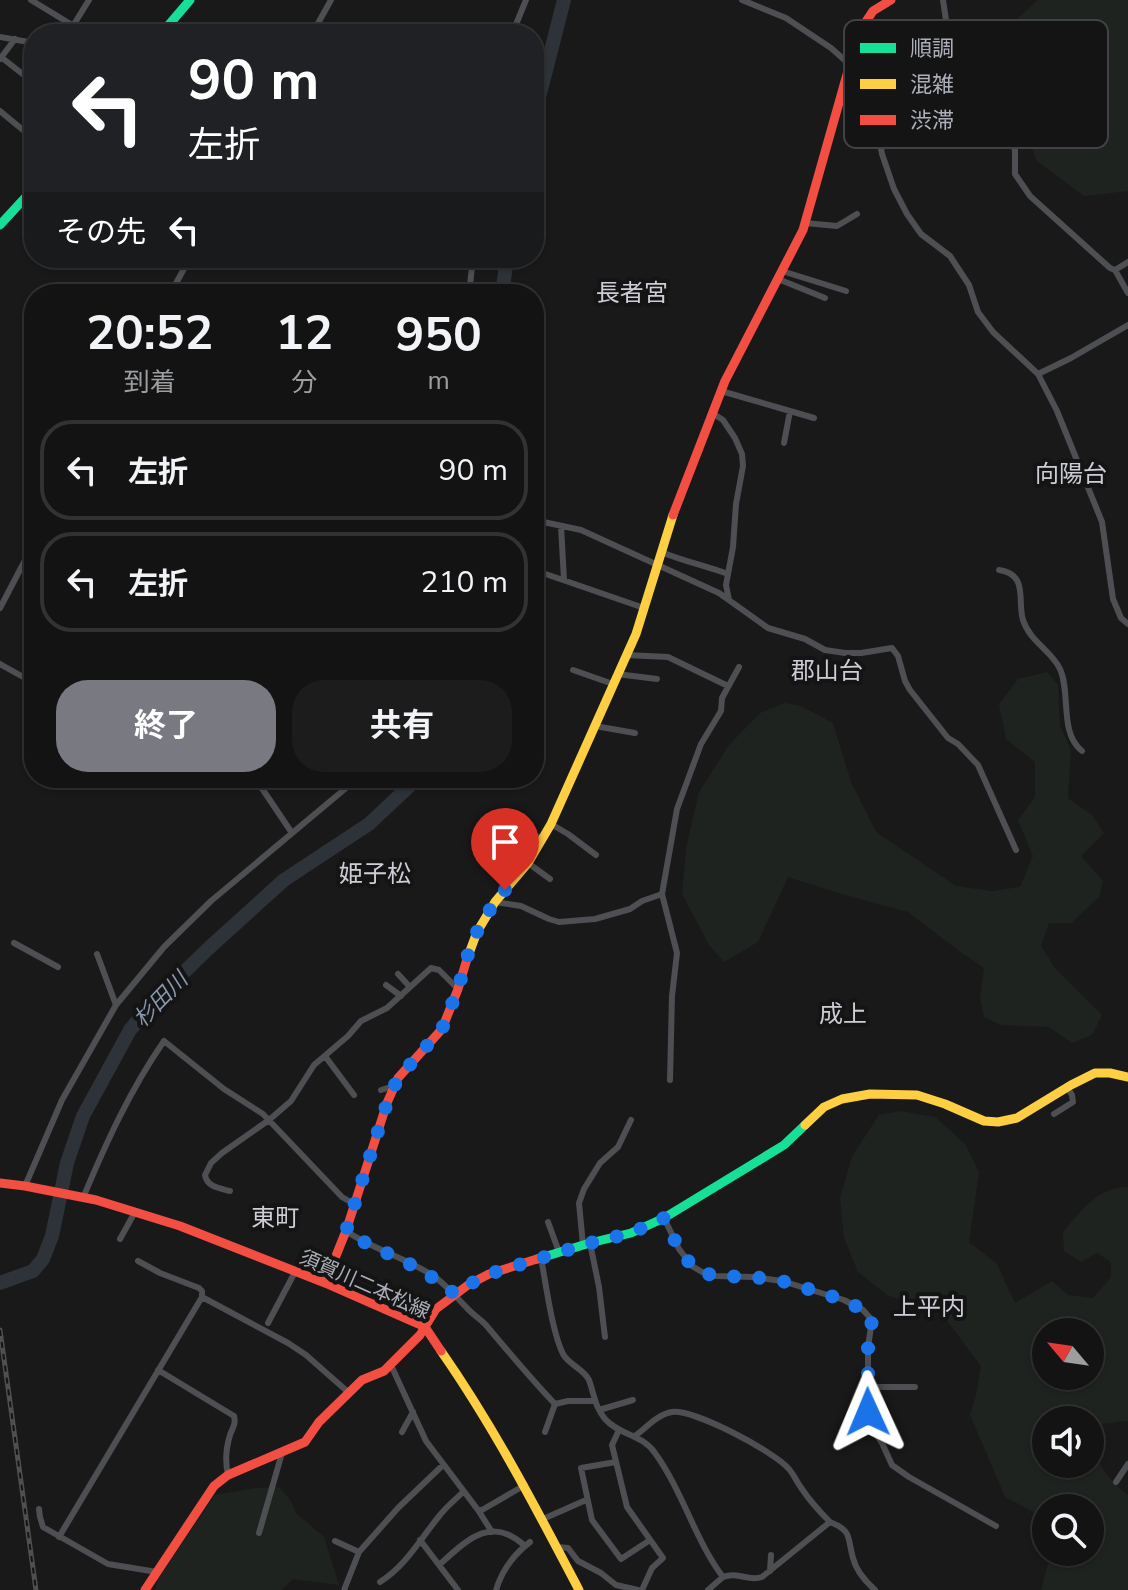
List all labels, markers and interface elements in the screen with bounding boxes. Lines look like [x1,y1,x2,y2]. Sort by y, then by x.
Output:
legend [844,20,1108,148]
text: 順調 [910,34,954,64]
text: 90 m [188,42,319,119]
icon: left [56,56,160,160]
text: 混雑 [910,70,954,100]
text: 渋滞 [910,106,954,136]
text: 左折 [188,121,260,170]
icon: left [162,208,206,252]
text: その先 [56,212,146,253]
district label: 長者宮 [596,277,668,309]
text: 20:52 [86,300,213,366]
text: 12 [276,300,333,366]
text: 950 [395,302,482,368]
text: m [427,363,450,398]
text: 到着 [124,365,176,400]
text: 分 [291,365,317,400]
icon: left [60,448,104,492]
text: 90 m [439,450,508,491]
text: 左折 [128,452,188,493]
district label: 向陽台 [1035,458,1107,490]
icon: left [60,560,104,604]
text: 210 m [421,562,508,603]
text: 左折 [128,564,188,605]
district label: 郡山台 [791,655,863,687]
button: 終了 [56,680,276,772]
button: 共有 [292,680,512,772]
pin [471,808,539,890]
icon: arrive [483,820,527,864]
district label: 姫子松 [339,858,411,890]
water label: 杉田川 [127,964,196,1034]
district label: 成上 [819,998,867,1030]
district label: 東町 [251,1202,299,1234]
street label: 須賀川二本松線 [295,1244,434,1325]
district label: 上平内 [893,1291,965,1323]
north arrow [1032,1318,1104,1390]
map controls [1032,1318,1104,1566]
position arrow [826,1370,910,1454]
button: sound [1032,1406,1104,1478]
button: search [1032,1494,1104,1566]

